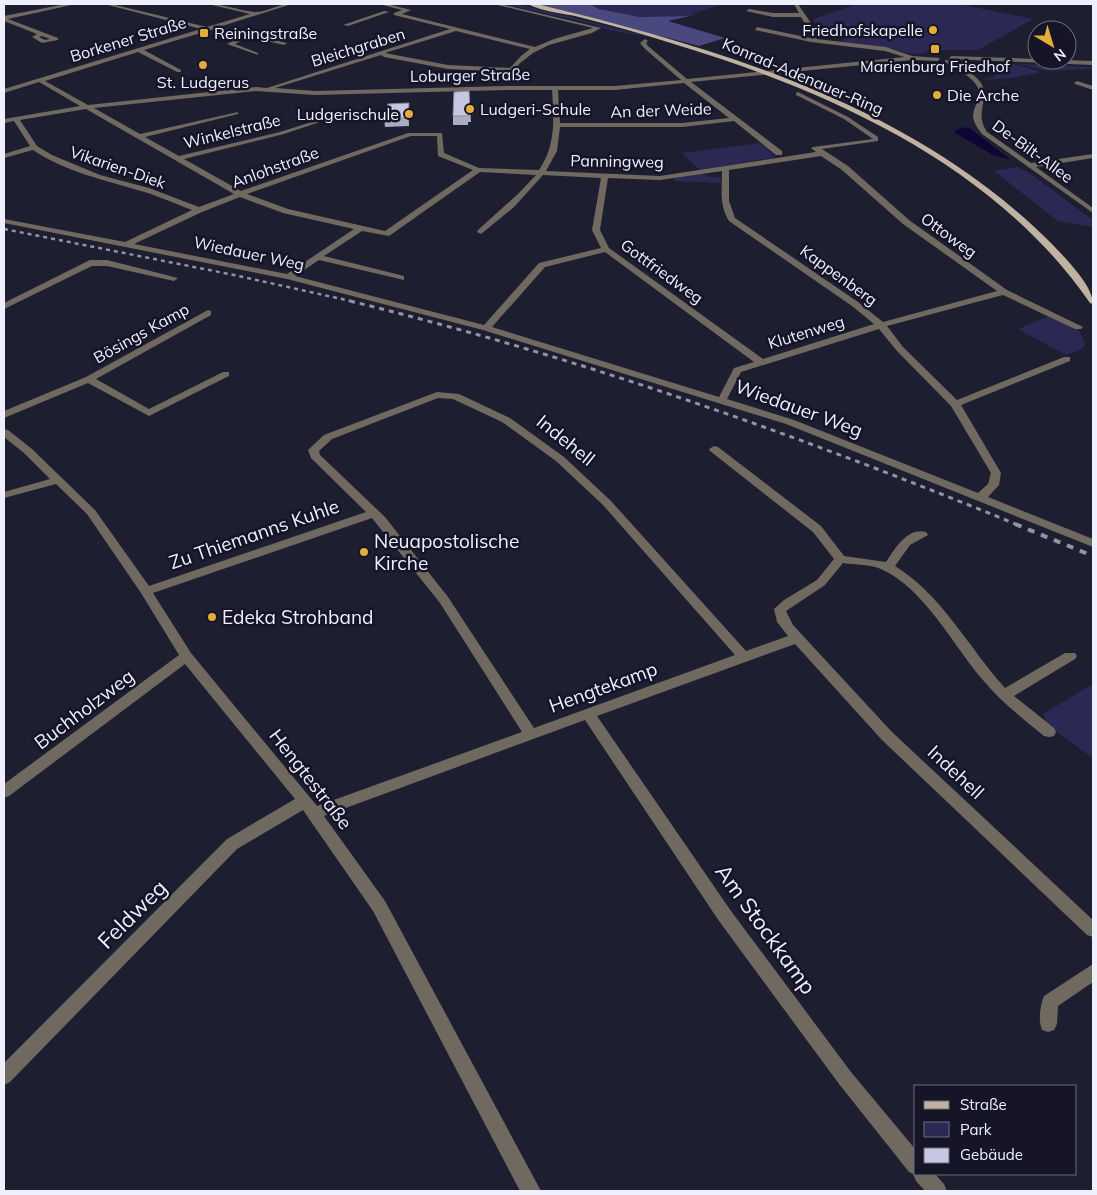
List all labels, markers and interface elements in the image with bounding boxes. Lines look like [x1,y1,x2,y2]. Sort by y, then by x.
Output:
street label: Borkener Straße [68,12,188,66]
place label: Friedhofskapelle [802,20,923,40]
north arrow [1027,20,1077,70]
place label: Reiningstraße [214,23,317,43]
street label: Bleichgraben [309,23,407,71]
marker: Friedhofskapelle [927,24,939,36]
marker: Reiningstraße [198,27,210,39]
street label: Konrad-Adenauer-Ring [719,33,887,119]
marker: Marienburg Friedhof [929,43,941,55]
text: N [1050,45,1070,66]
place label: Marienburg Friedhof [860,56,1011,76]
marker: St. Ludgerus [197,59,209,71]
street label: Loburger Straße [410,64,530,86]
place label: St. Ludgerus [157,72,249,92]
place label: Die Arche [947,85,1019,105]
marker: Die Arche [931,89,943,101]
street label: An der Weide [610,98,712,122]
place label: Ludgeri-Schule [480,99,591,119]
marker: Ludgeri-Schule [464,103,476,115]
place label: Ludgerischule [297,104,399,124]
marker: Ludgerischule [403,108,415,120]
street label: Winkelstraße [181,109,283,153]
street label: De-Bilt-Allee [989,115,1077,187]
street label: Vikarien-Diek [67,141,169,193]
street label: Anlohstraße [229,142,321,192]
street label: Panningweg [570,150,664,172]
street label: Ottoweg [917,208,981,262]
street label: Wiedauer Weg [192,232,306,274]
street label: Gottfriedweg [617,234,707,308]
street label: Kappenberg [796,240,882,310]
street label: Bösings Kamp [90,298,192,368]
street label: Klutenweg [765,311,847,353]
street label: Wiedauer Weg [732,374,866,442]
street label: Indehell [532,409,600,471]
street label: Zu Thiemanns Kuhle [166,494,342,574]
place label: Neuapostolische Kirche [374,529,519,575]
marker: Neuapostolische Kirche [358,546,370,558]
place label: Edeka Strohband [222,605,373,629]
marker: Edeka Strohband [206,611,218,623]
street label: Hengtekamp [546,656,660,718]
street label: Buchholzweg [29,664,139,754]
street label: Hengtestraße [264,724,358,834]
street label: Indehell [923,740,989,804]
street label: Am Stockkamp [709,858,823,1000]
street label: Feldweg [92,874,172,954]
legend [914,1085,1077,1175]
text: Straße [960,1095,1007,1114]
text: Park [960,1120,992,1139]
text: Gebäude [960,1145,1023,1164]

